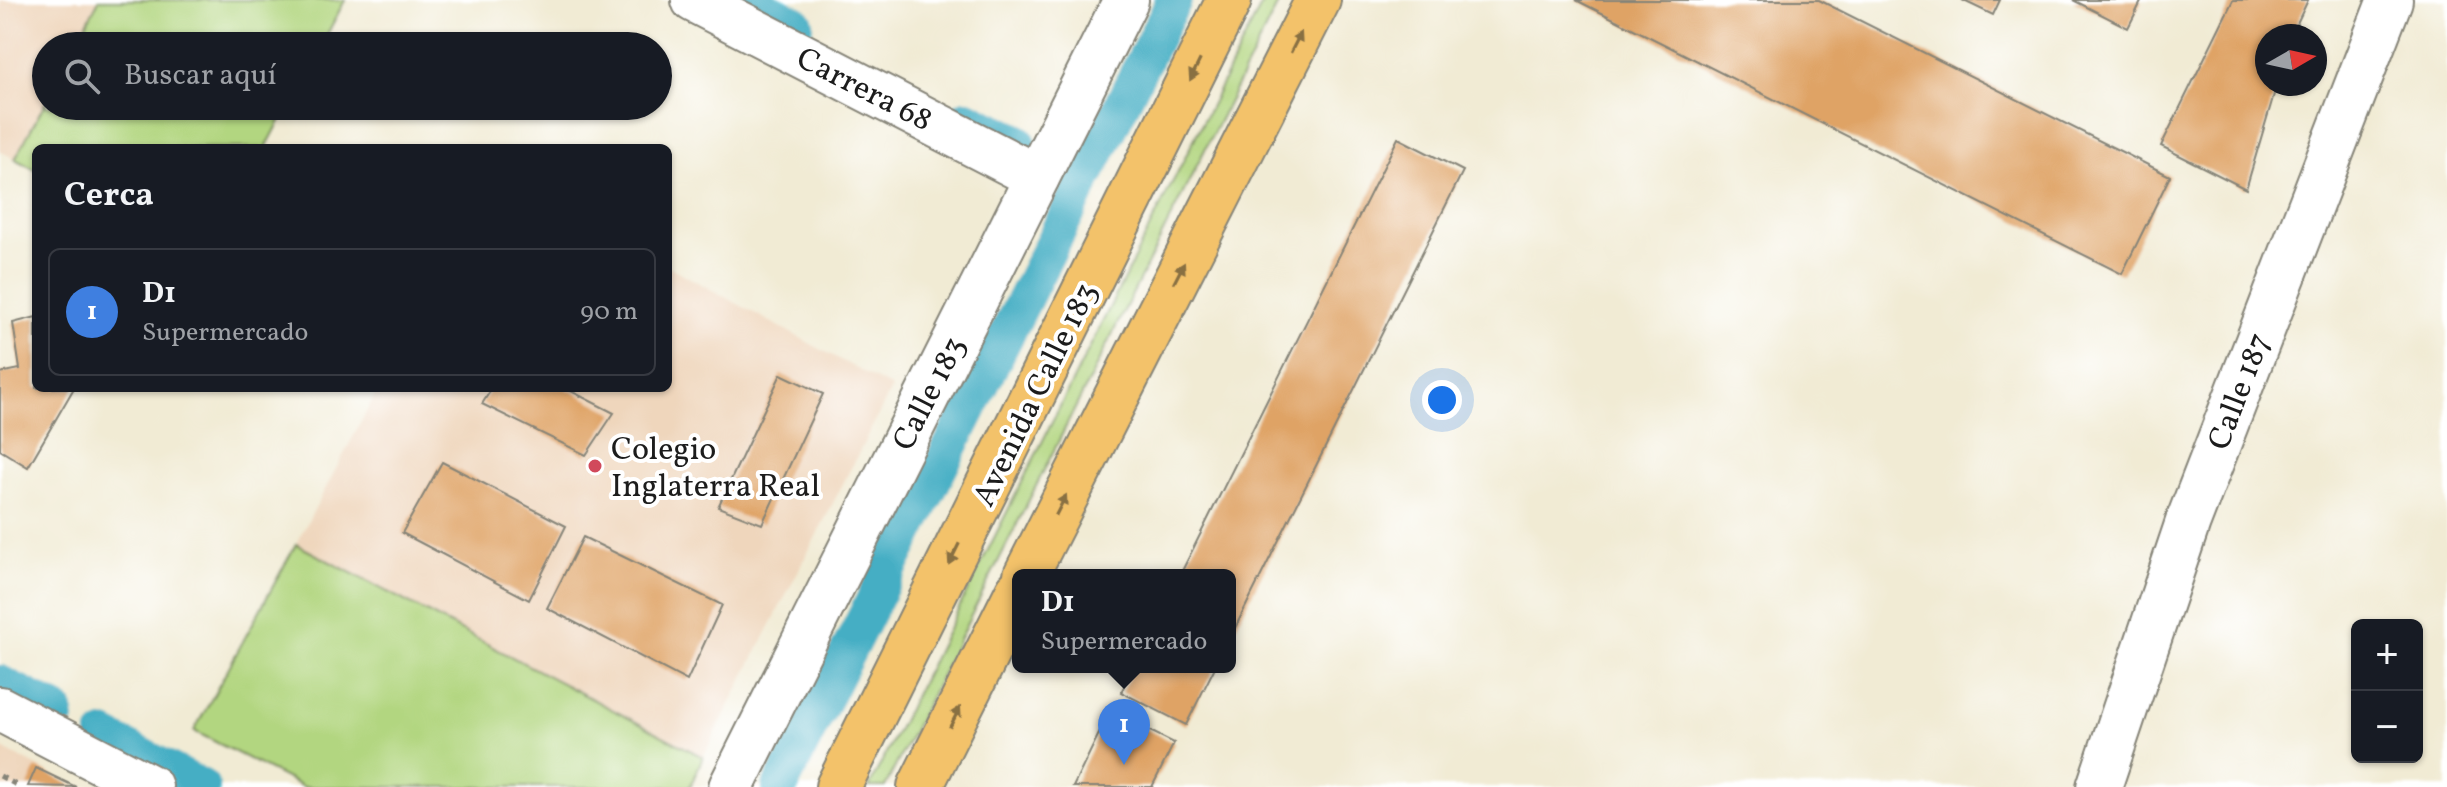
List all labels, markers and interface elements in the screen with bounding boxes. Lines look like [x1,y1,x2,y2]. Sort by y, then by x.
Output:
north arrow [2255,24,2327,96]
one-way arrow [1290,30,1303,53]
search box [32,32,672,120]
street label: Carrera 68 [788,38,939,144]
icon: search [60,54,104,98]
text: Buscar aquí [124,55,277,97]
one-way arrow [1188,58,1201,81]
text: Cerca [64,173,154,220]
one-way arrow [1172,262,1186,285]
text: D1 [142,273,176,315]
street label: Avenida Calle 183 [963,276,1110,515]
text: 1 [87,294,97,330]
text: 90 m [580,294,638,330]
text: Supermercado [142,315,308,351]
street label: Calle 187 [2198,327,2283,457]
street label: Calle 183 [883,330,978,459]
your location [1422,380,1462,420]
place label: Colegio Inglaterra Real [611,429,820,510]
marker: Colegio Inglaterra Real [586,457,604,475]
one-way arrow [1055,494,1068,517]
one-way arrow [948,542,961,565]
popup [1012,569,1236,673]
text: D1 [1041,582,1075,624]
map controls [2351,619,2423,763]
button: + [2351,619,2423,691]
text: Supermercado [1041,624,1207,660]
button: − [2351,691,2423,763]
pin: 1 [1098,699,1150,765]
one-way arrow [948,706,961,729]

